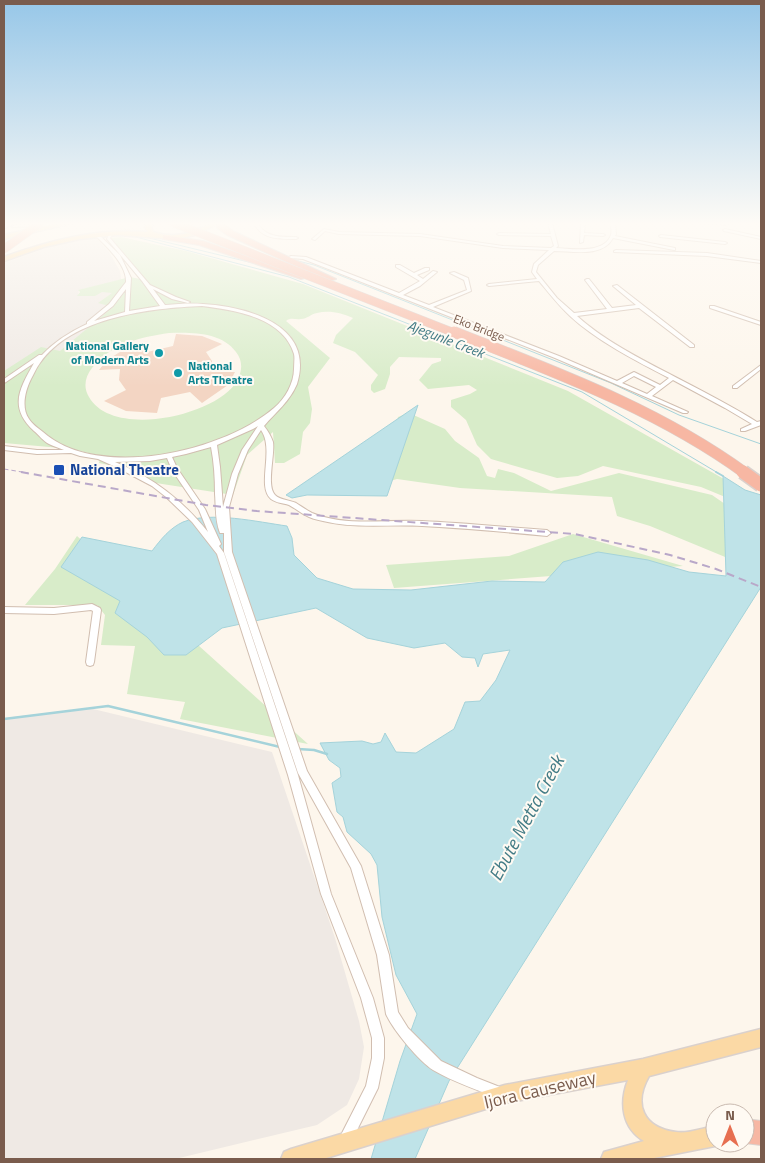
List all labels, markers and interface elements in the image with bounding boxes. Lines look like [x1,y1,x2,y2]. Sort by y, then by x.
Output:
street label: Eko Bridge [451,309,508,346]
water label: Ajegunle Creek [405,314,489,363]
place label: National Gallery of Modern Arts [66,336,149,369]
marker: National Gallery of Modern Arts [153,347,165,359]
place label: National Arts Theatre [188,356,253,389]
marker: National Arts Theatre [172,367,184,379]
place label: National Theatre [70,458,179,481]
marker: National Theatre [52,463,66,477]
water label: Ebute Metta Creek [480,748,572,886]
street label: Ijora Causeway [481,1063,599,1115]
north arrow [705,1103,755,1153]
text: N [725,1104,735,1125]

